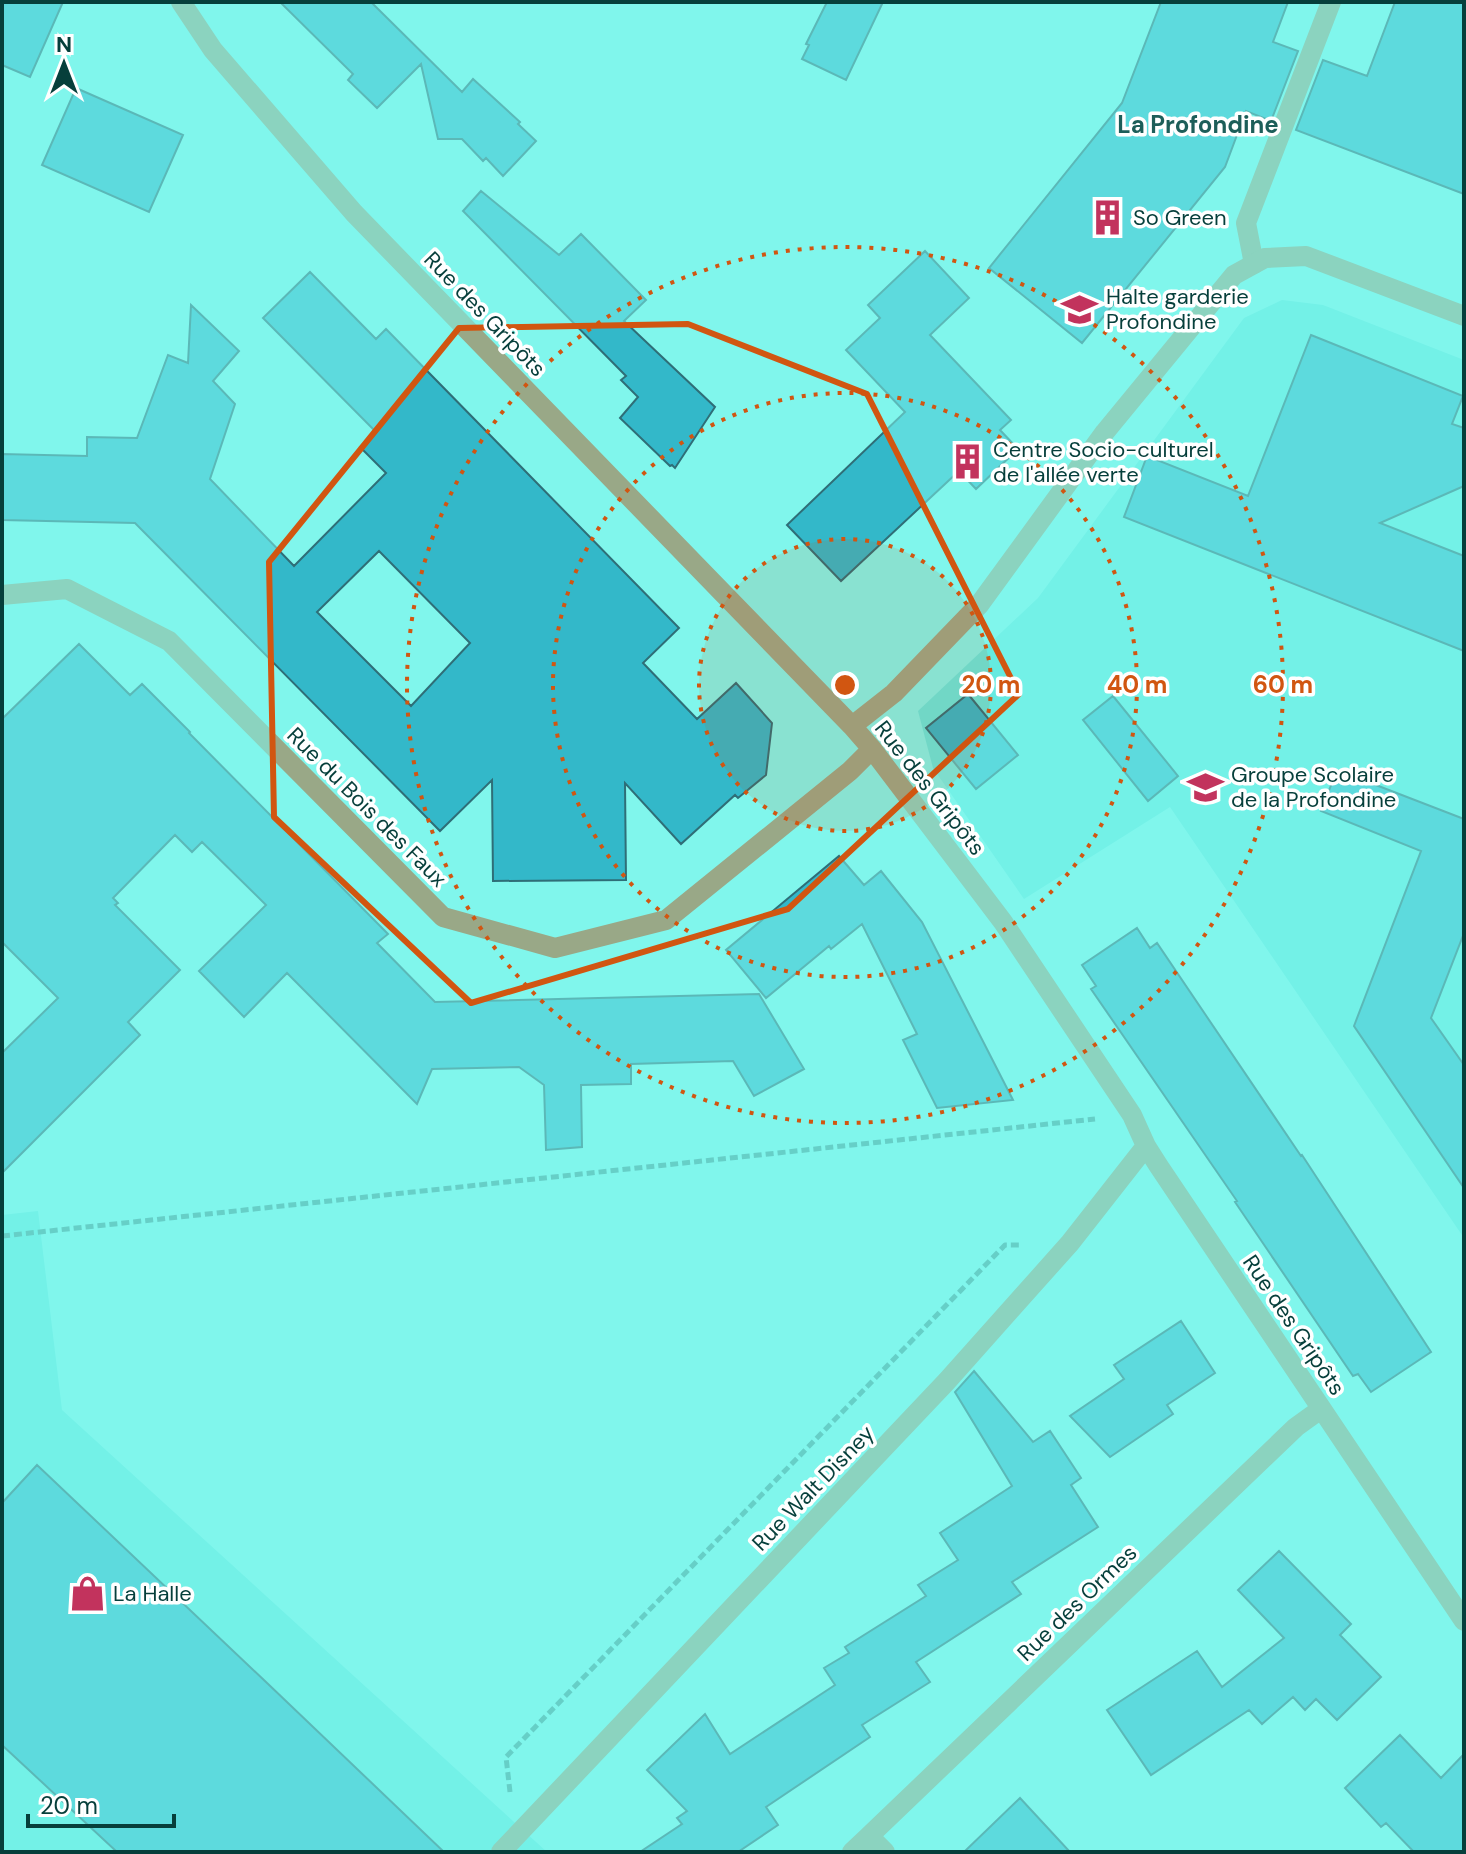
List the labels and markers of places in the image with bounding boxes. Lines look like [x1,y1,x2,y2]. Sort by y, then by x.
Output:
building icon: So Green [1088,198,1126,236]
place label: So Green [1133,203,1227,232]
place label: Halte garderie Profondine [1106,282,1249,336]
school or university icon: Halte garderie Profondine [1061,290,1099,328]
place label: Centre Socio-culturel de l'allée verte [993,435,1214,489]
building icon: Centre Socio-culturel de l'allée verte [948,443,986,481]
centre of rings [831,671,859,699]
place label: Groupe Scolaire de la Profondine [1231,760,1396,814]
school or university icon: Groupe Scolaire de la Profondine [1186,768,1224,806]
shop icon: La Halle [68,1574,106,1612]
place label: La Halle [113,1579,192,1608]

